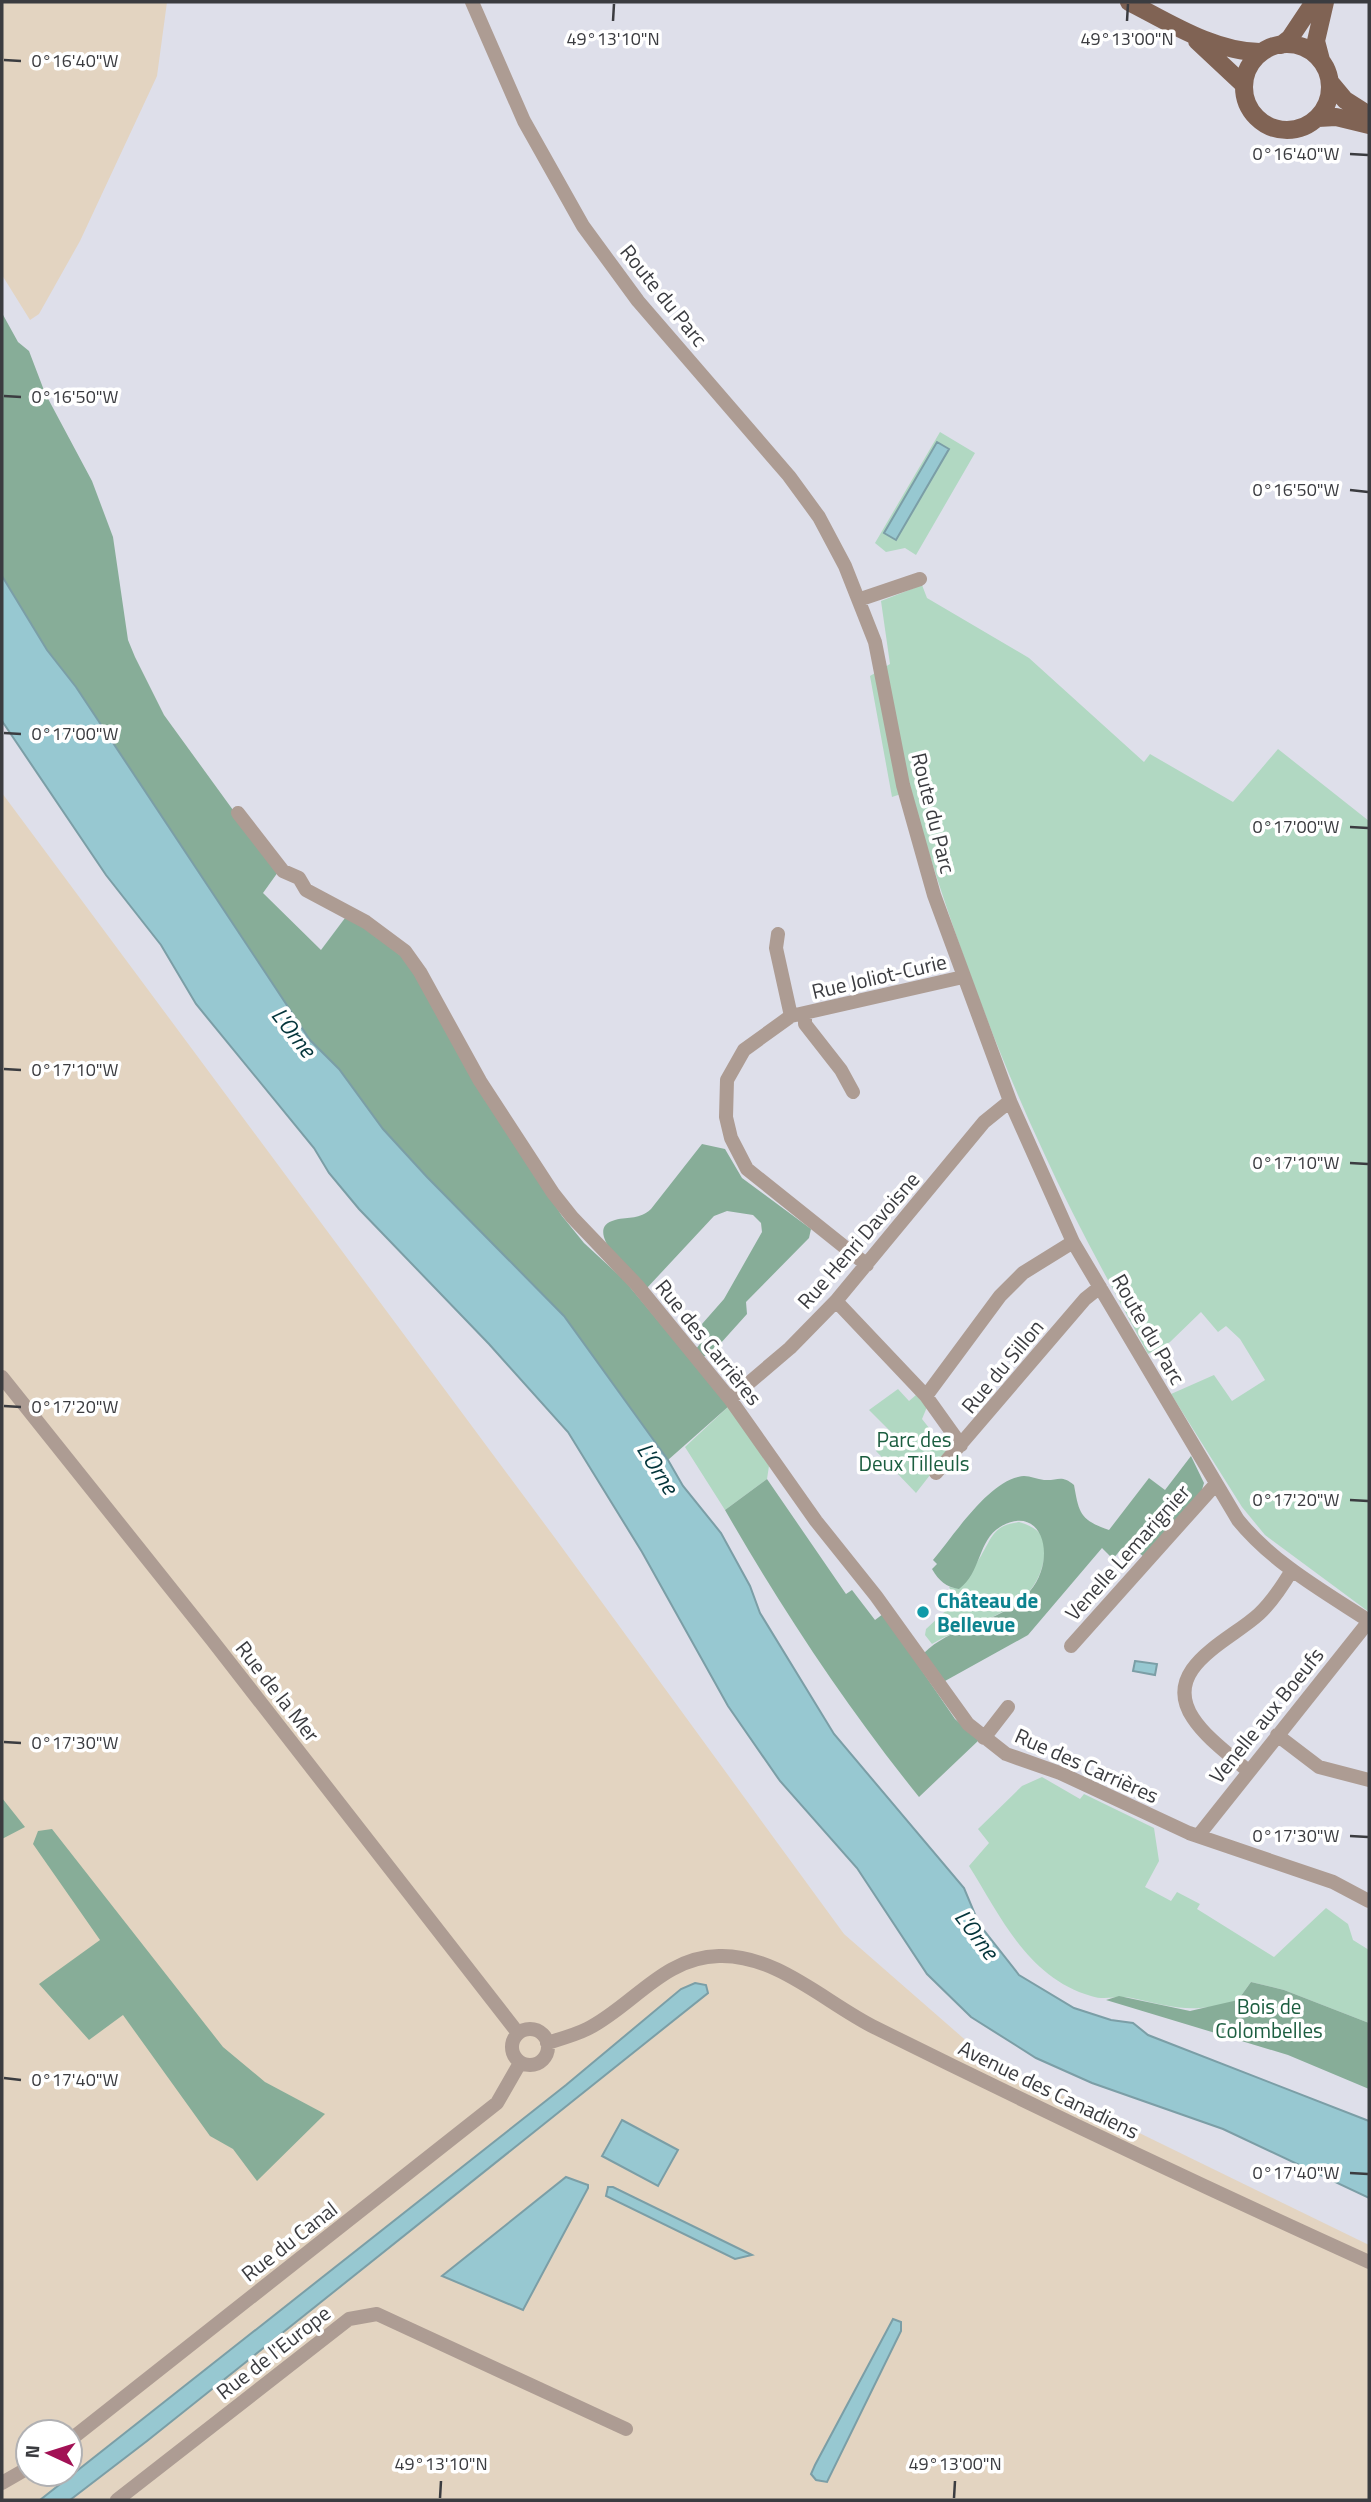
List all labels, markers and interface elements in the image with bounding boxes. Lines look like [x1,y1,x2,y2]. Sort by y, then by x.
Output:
text: 49°13'10"N [566,25,660,52]
text: 49°13'00"N [1080,25,1174,52]
text: 0°16'40"W [32,47,118,74]
text: 0°16'40"W [1253,140,1339,167]
street label: Route du Parc [613,237,715,353]
text: 0°16'50"W [32,383,118,410]
text: 0°16'50"W [1253,476,1339,503]
text: 0°17'00"W [32,720,118,747]
street label: Route du Parc [904,749,964,877]
text: 0°17'00"W [1253,813,1339,840]
street label: Rue Joliot-Curie [808,945,950,1007]
water label: L'Orne [263,999,326,1066]
text: 0°17'10"W [32,1056,118,1083]
text: 0°17'10"W [1253,1149,1339,1176]
street label: Rue Henri Davoisne [789,1164,927,1316]
street label: Route du Parc [1104,1268,1194,1390]
street label: Rue des Carrières [648,1272,770,1412]
street label: Rue du Sillon [953,1312,1051,1420]
text: 0°17'20"W [32,1393,118,1420]
park label: Parc des Deux Tilleuls [858,1423,970,1479]
water label: L'Orne [628,1435,688,1502]
street label: Venelle Lemarignier [1057,1477,1197,1627]
text: 0°17'20"W [1253,1486,1339,1513]
place label: Château de Bellevue [937,1584,1038,1640]
marker: Château de Bellevue [915,1604,931,1620]
street label: Rue de la Mer [228,1633,328,1749]
street label: Venelle aux Boeufs [1201,1640,1331,1790]
street label: Rue des Carrières [1010,1719,1164,1811]
text: 0°17'30"W [32,1729,118,1756]
text: 0°17'30"W [1253,1822,1339,1849]
water label: L'Orne [946,1901,1009,1968]
park label: Bois de Colombelles [1215,1990,1323,2046]
street label: Avenue des Canadiens [953,2031,1145,2147]
text: 0°17'40"W [32,2066,118,2093]
text: 0°17'40"W [1253,2159,1339,2186]
street label: Rue du Canal [234,2193,344,2289]
street label: Rue de l'Europe [209,2297,337,2407]
north arrow [14,2418,84,2488]
text: N [17,2444,46,2459]
text: 49°13'10"N [394,2450,488,2477]
text: 49°13'00"N [908,2450,1002,2477]

